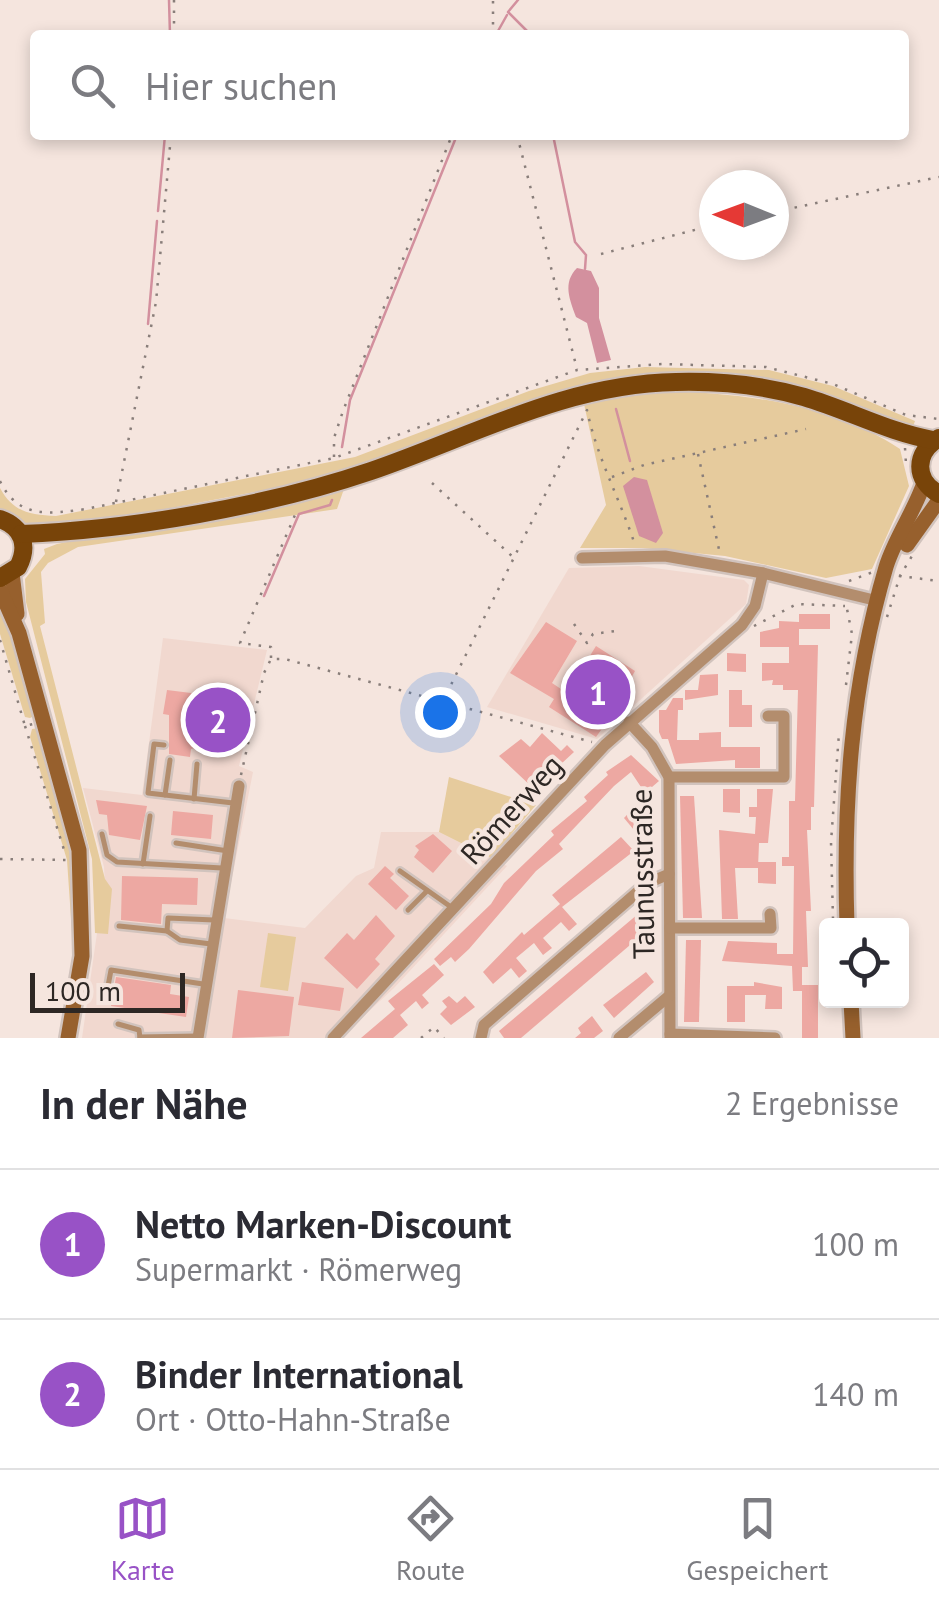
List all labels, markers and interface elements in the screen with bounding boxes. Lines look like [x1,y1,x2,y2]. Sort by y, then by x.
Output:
search box [30,30,909,140]
icon: search [65,58,120,113]
text: Hier suchen [145,61,338,110]
north arrow [699,170,789,260]
pin: 1 [566,654,630,730]
pin: 2 [186,682,250,758]
your location [415,687,466,738]
street label: Römerweg [451,746,571,872]
street label: Taunusstraße [621,788,662,960]
map controls [819,918,909,1008]
button: locate [819,918,909,1008]
scale bar [30,968,185,1013]
text: 100 m [45,972,121,1009]
text: In der Nähe [40,1076,247,1131]
text: 2 Ergebnisse [725,1082,899,1124]
text: Netto Marken-Discount [135,1199,511,1248]
text: 1 [63,1223,82,1265]
text: 100 m [812,1223,899,1265]
text: Supermarkt · Römerweg [135,1248,462,1290]
text: Binder International [135,1349,463,1398]
text: 2 [63,1373,82,1415]
text: 140 m [812,1373,899,1415]
text: Ort · Otto-Hahn-Straße [135,1398,451,1440]
tab: Karte [111,1491,175,1588]
tab: Route [396,1491,465,1588]
tab: Gespeichert [686,1491,828,1588]

